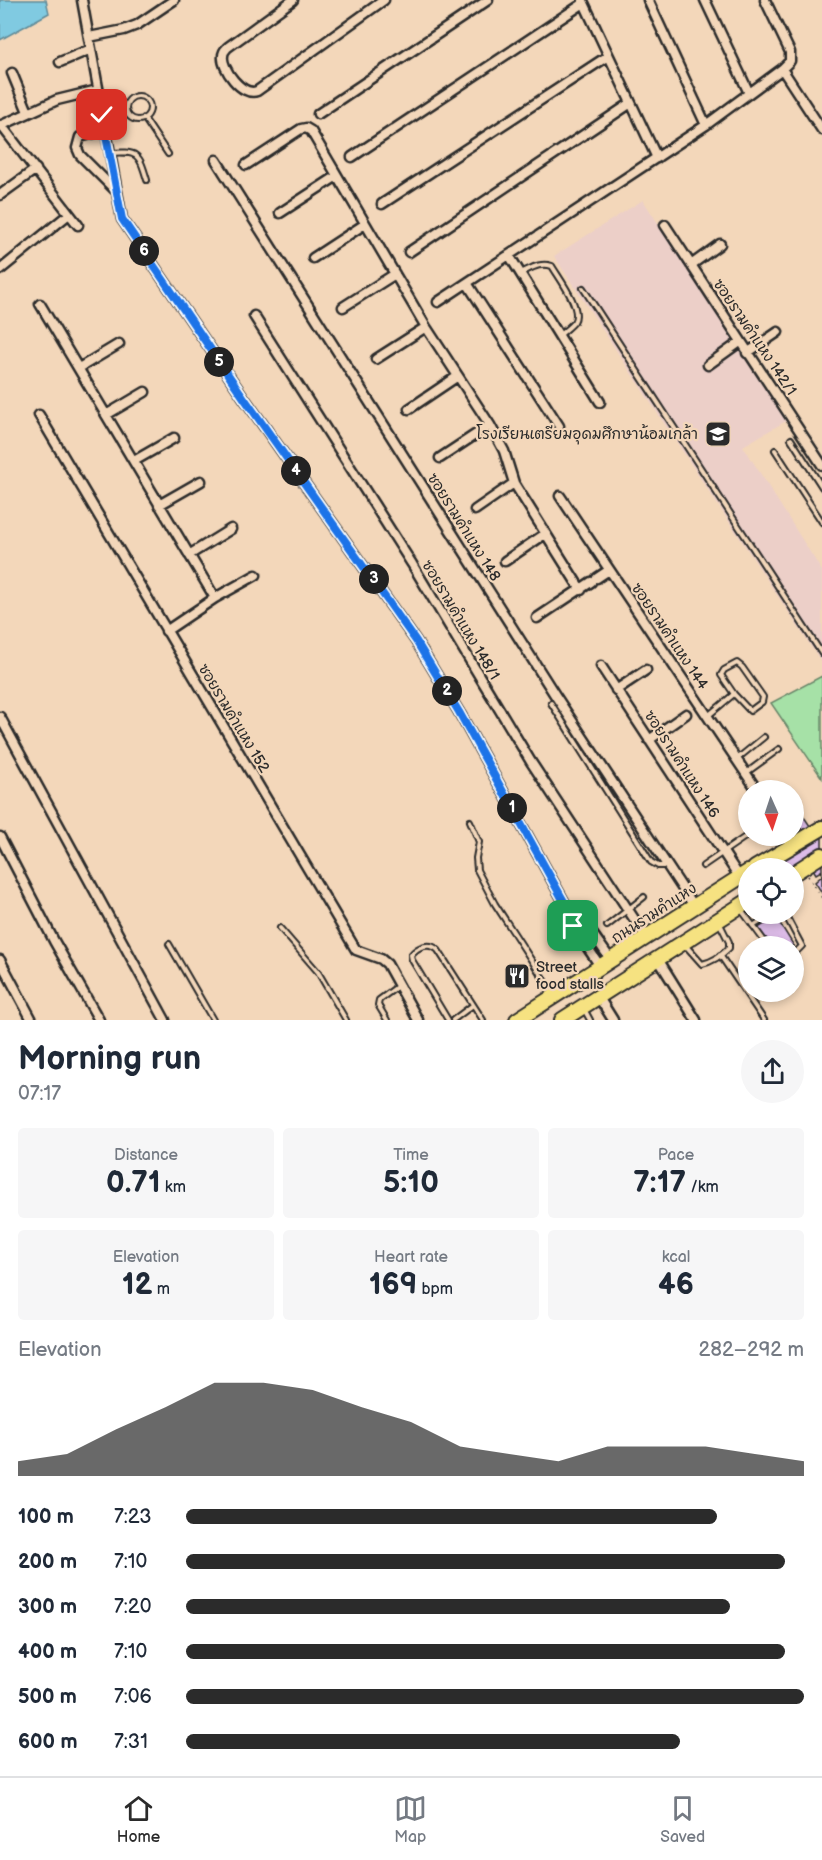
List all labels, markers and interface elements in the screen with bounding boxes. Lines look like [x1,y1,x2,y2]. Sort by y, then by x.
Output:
pin [76,89,127,140]
icon: check [85,98,118,131]
pin: 6 [129,236,159,266]
text: 6 [139,241,149,260]
street label: ซอยรามคำแหง 142/1 [709,275,801,399]
pin: 5 [204,347,234,377]
text: 5 [214,352,224,371]
school or university icon: โรงเรียนเตรียมอุดมศึกษาน้อมเกล้า [703,419,733,449]
place label: โรงเรียนเตรียมอุดมศึกษาน้อมเกล้า [476,424,698,445]
pin: 4 [281,456,311,486]
text: 4 [291,461,301,480]
street label: ซอยรามคำแหง 148 [423,470,505,585]
street label: ซอยรามคำแหง 148/1 [417,557,504,684]
pin: 3 [359,564,389,594]
text: 3 [369,569,379,588]
street label: ซอยรามคำแหง 144 [627,579,712,693]
street label: ซอยรามคำแหง 152 [194,660,274,776]
pin: 2 [432,676,462,706]
text: 2 [442,681,452,700]
street label: ซอยรามคำแหง 146 [640,707,723,822]
north arrow [738,780,804,846]
map controls [738,780,804,1002]
pin: 1 [497,793,527,823]
text: 1 [509,798,515,817]
button: locate [738,858,804,924]
street label: ถนนรามคำแหง [608,879,700,948]
pin [547,900,598,951]
icon: arrive [556,909,589,942]
button: layers [738,936,804,1002]
place label: Street food stalls [536,958,605,994]
restaurant icon: Street food stalls [502,961,532,991]
text: Morning run [18,1039,201,1079]
button: share [741,1040,804,1103]
text: 07:17 [18,1082,61,1106]
text: Distance [114,1146,178,1165]
text: Time [393,1146,429,1165]
text: Pace [658,1146,694,1165]
text: 0.71 [106,1165,161,1201]
text: 5:10 [383,1165,439,1201]
text: 7:17 [633,1165,686,1201]
text: km [161,1178,186,1197]
text: /km [686,1178,719,1197]
text: Elevation [113,1248,179,1267]
text: Heart rate [374,1248,448,1267]
text: kcal [662,1248,690,1267]
text: 12 [122,1267,153,1303]
text: 169 [369,1267,417,1303]
text: 46 [658,1267,694,1303]
text: m [153,1280,170,1299]
text: bpm [417,1280,453,1299]
text: Elevation [18,1338,101,1362]
text: 282–292 m [698,1338,804,1362]
text: 100 m [18,1505,74,1529]
text: 7:23 [114,1505,152,1529]
text: 200 m [18,1550,77,1574]
text: 7:10 [114,1550,147,1574]
text: 300 m [18,1595,77,1619]
text: 7:20 [114,1595,151,1619]
text: 400 m [18,1640,77,1664]
text: 7:10 [114,1640,147,1664]
text: 500 m [18,1685,77,1709]
text: 7:06 [114,1685,152,1709]
text: 600 m [18,1730,78,1754]
text: 7:31 [114,1730,148,1754]
tab: Home [117,1792,160,1847]
tab: Map [394,1792,427,1847]
tab: Saved [660,1792,705,1847]

